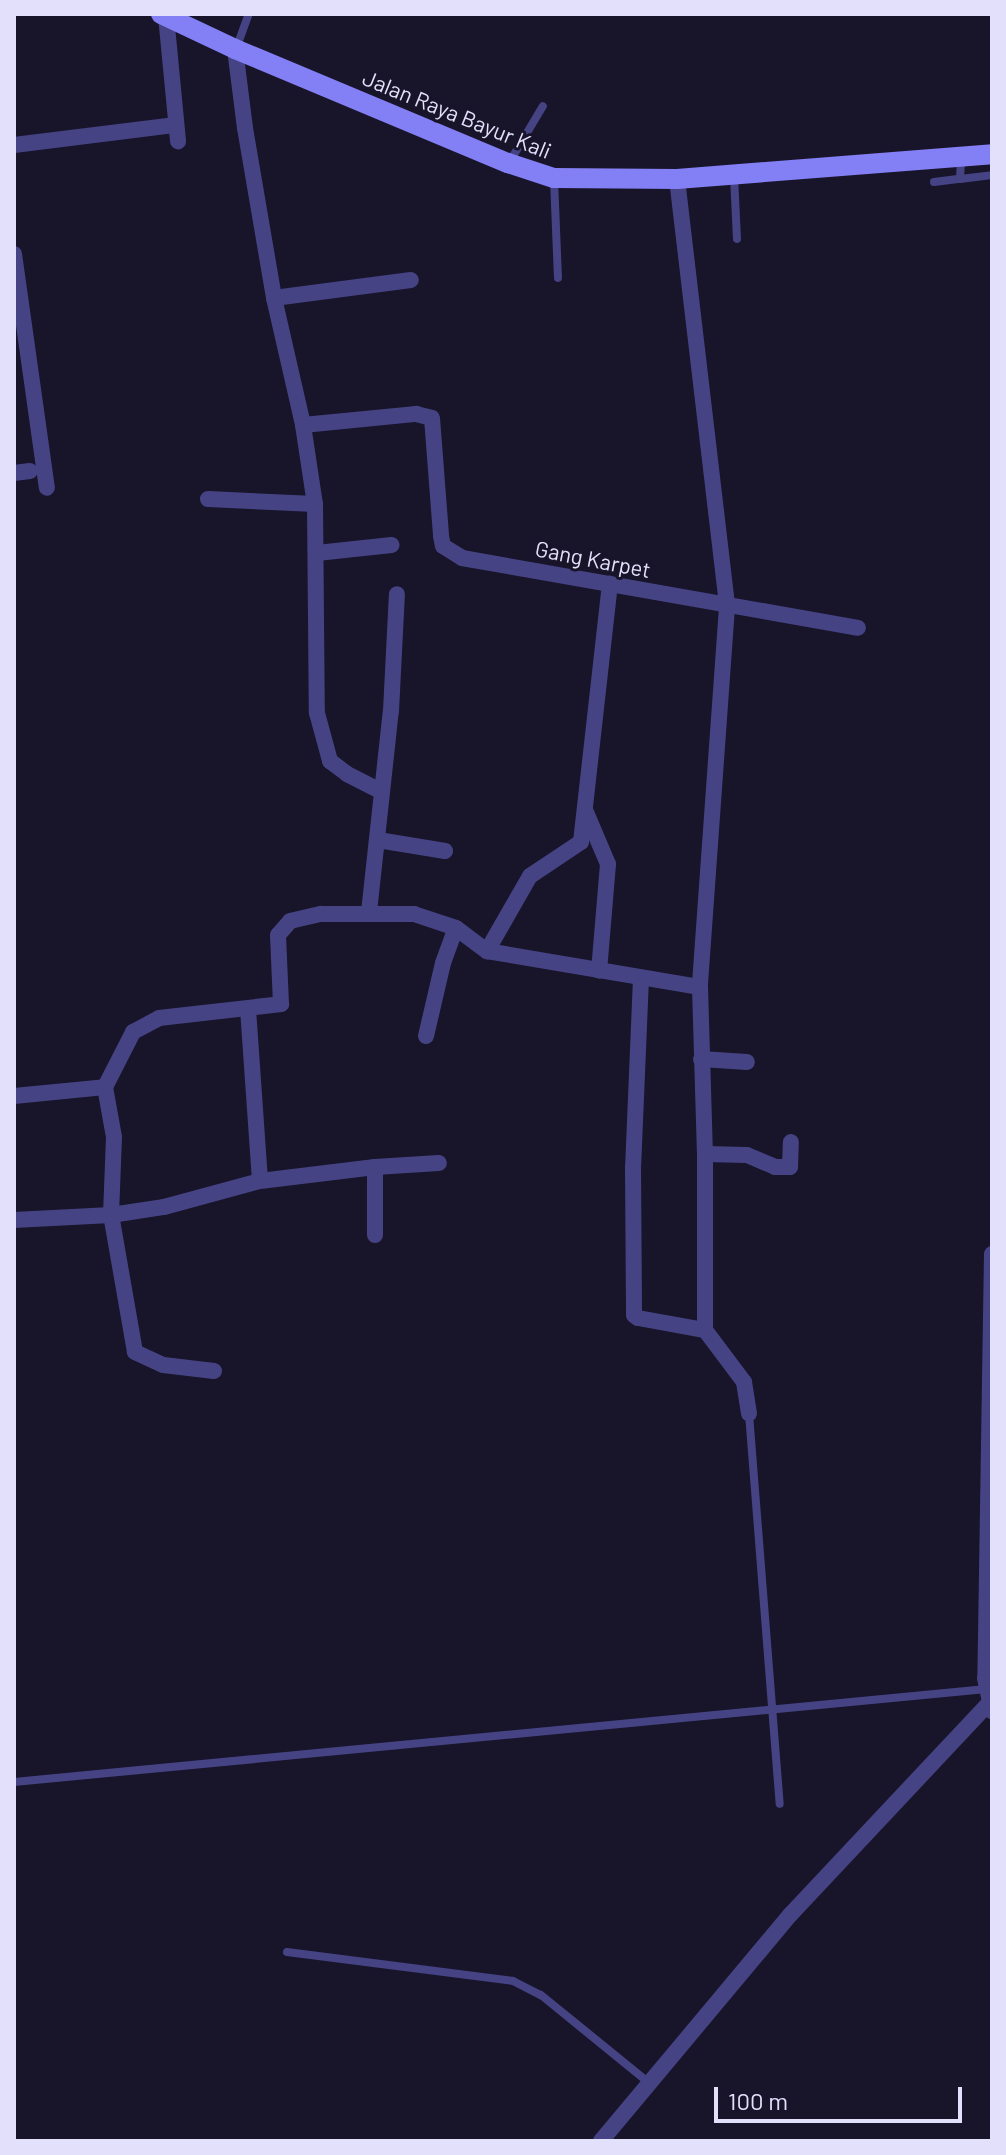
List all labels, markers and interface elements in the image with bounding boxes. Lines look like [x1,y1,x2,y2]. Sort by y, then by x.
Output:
street label: Jalan Raya Bayur Kali [359,64,555,164]
street label: Gang Karpet [533,535,653,583]
scale bar [718,2071,966,2121]
text: 100 m [728,2086,788,2115]

